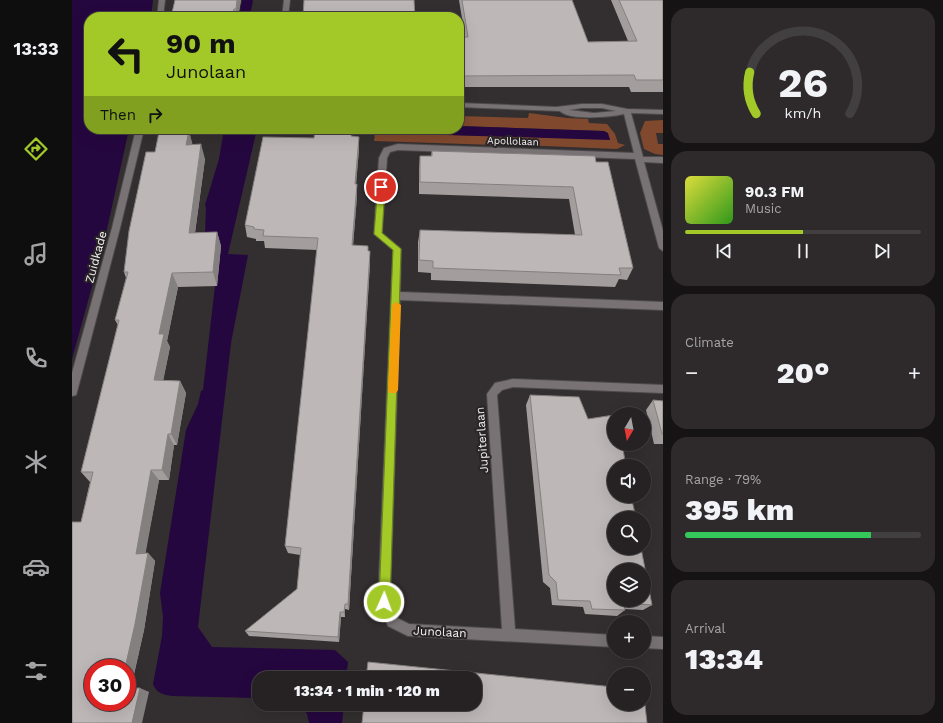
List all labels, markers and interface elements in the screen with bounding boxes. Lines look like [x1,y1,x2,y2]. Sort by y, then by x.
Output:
text: 90 m [166,27,236,60]
icon: left [100,28,152,80]
text: 13:33 [13,38,59,59]
text: 26 [778,57,828,106]
text: Junolaan [166,61,246,82]
icon: right [144,104,166,126]
text: km/h [785,104,821,120]
text: Then [100,106,136,124]
icon: directions [22,135,50,163]
street label: Apollolaan [487,135,539,147]
pin [364,170,398,204]
icon: arrive [370,176,392,198]
text: 90.3 FM [745,183,804,201]
text: Music [745,201,782,216]
street label: Zuidkade [82,229,110,285]
icon: music [22,240,50,268]
icon: previous [713,240,735,262]
icon: pause [792,240,814,262]
icon: next [871,240,893,262]
text: Climate [685,335,734,350]
icon: phone [22,344,50,372]
text: 20° [777,355,829,390]
text: − [685,360,698,385]
text: + [908,360,921,385]
street label: Jupiterlaan [473,406,491,474]
north arrow [607,407,651,451]
map controls [607,407,651,711]
icon: climate [22,448,50,476]
button: sound [607,459,651,503]
text: Range · 79% [685,472,761,487]
text: 395 km [685,492,794,527]
button: search [607,511,651,555]
icon: car [22,553,50,581]
button: layers [607,563,651,607]
position arrow [363,581,405,623]
button: + [607,615,651,659]
text: Arrival [685,621,726,636]
street label: Junolaan [413,624,467,640]
text: 13:34 [685,641,763,676]
icon: filters [22,657,50,685]
speed limit sign: 30 [84,659,136,711]
button: − [607,667,651,711]
text: 13:34 · 1 min · 120 m [294,682,440,700]

